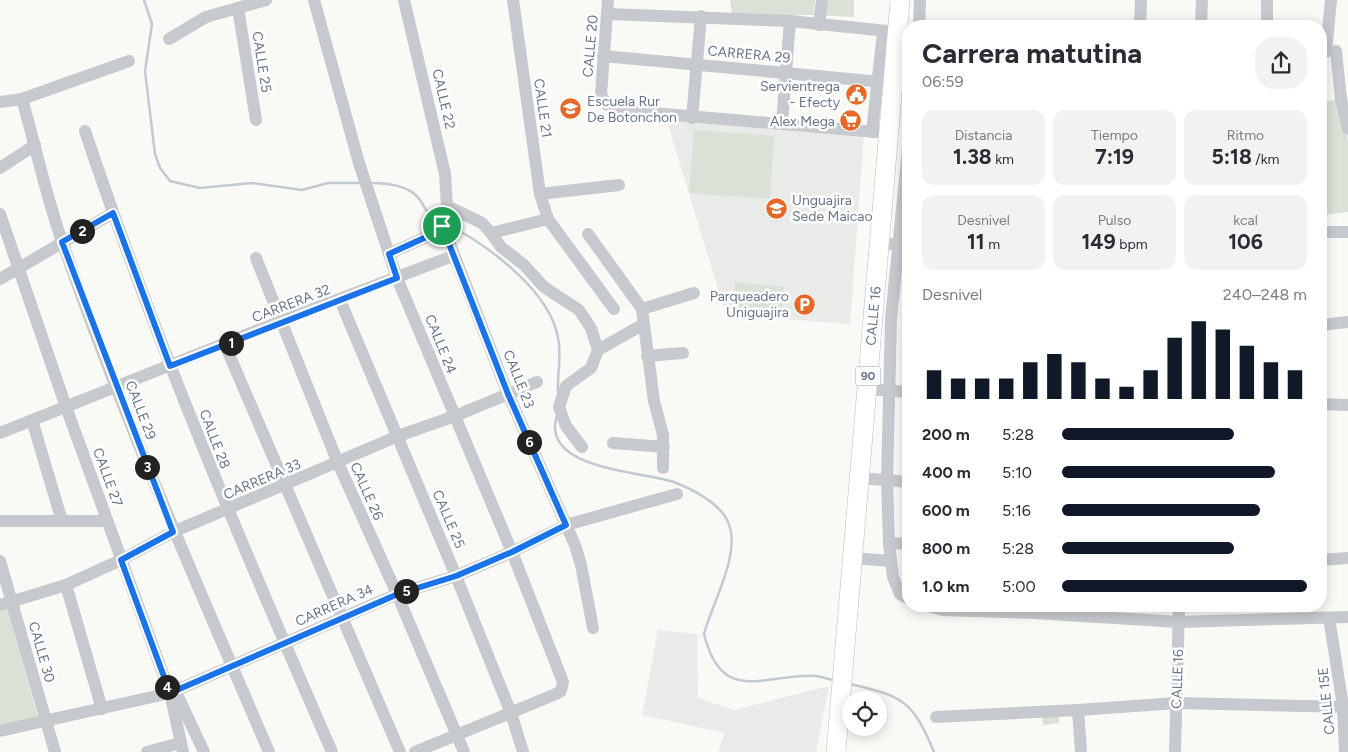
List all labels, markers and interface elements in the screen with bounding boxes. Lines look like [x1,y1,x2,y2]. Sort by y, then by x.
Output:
street label: CALLE 20 [579,14,602,78]
street label: CALLE 25 [248,30,275,94]
text: Carrera matutina [922,36,1142,70]
button: share [1255,37,1307,89]
street label: CARRERA 29 [707,42,791,67]
street label: CALLE 22 [428,67,459,131]
text: 06:59 [922,72,964,91]
street label: CALLE 21 [530,77,555,139]
place label: Servientrega - Efecty [760,78,841,111]
public building icon: Servientrega - Efecty [844,82,868,106]
place label: Escuela Rur De Botonchon [587,93,677,126]
school or university icon: Escuela Rur De Botonchon [559,97,583,121]
supermarket icon: Alex Mega [839,109,863,133]
place label: Alex Mega [770,113,835,130]
text: Distancia [955,127,1012,144]
text: Tiempo [1091,127,1138,144]
text: Ritmo [1227,127,1264,144]
text: 1.38 [953,144,992,169]
text: 7:19 [1095,144,1134,169]
text: 5:18 [1212,144,1252,169]
text: km [992,151,1014,168]
text: /km [1252,151,1279,168]
place label: Unguajira Sede Maicao [792,192,873,225]
school or university icon: Unguajira Sede Maicao [764,196,788,220]
pin [421,205,463,247]
icon: arrive [428,212,456,240]
text: Desnivel [957,212,1010,229]
text: Pulso [1098,212,1131,229]
text: kcal [1233,212,1258,229]
pin: 2 [70,218,94,244]
text: 2 [78,223,87,240]
text: 11 [967,229,985,254]
text: 149 [1081,229,1116,254]
text: 106 [1228,229,1263,254]
text: m [985,236,1000,253]
text: bpm [1116,236,1148,253]
street label: CARRERA 32 [250,281,333,326]
text: Desnivel [922,285,982,304]
text: 240–248 m [1223,285,1307,304]
street label: CALLE 16 [862,286,885,346]
place label: Parqueadero Uniguajira [710,288,789,321]
parking icon: Parqueadero Uniguajira [793,292,817,316]
street label: CALLE 24 [421,312,460,377]
pin: 1 [218,330,244,356]
text: 1 [229,335,234,352]
street label: CALLE 23 [499,348,538,411]
road number: 90 [856,366,880,386]
street label: CALLE 29 [122,378,160,442]
street label: CALLE 28 [195,407,234,471]
text: 200 m [922,425,970,444]
text: 5:28 [1002,425,1034,444]
pin: 6 [516,430,542,454]
text: 6 [525,434,534,451]
street label: CALLE 27 [89,445,126,509]
pin: 3 [134,454,160,480]
street label: CARRERA 33 [221,456,303,503]
text: 3 [144,459,151,476]
street label: CALLE 26 [346,460,387,523]
text: 400 m [922,463,971,482]
text: 5:10 [1002,463,1032,482]
street label: CALLE 25 [429,487,468,551]
text: 600 m [922,501,970,520]
text: 5:16 [1002,501,1031,520]
text: 800 m [922,539,970,558]
text: 5:28 [1002,539,1034,558]
text: 1.0 km [922,577,969,596]
text: 5:00 [1002,577,1036,596]
pin: 5 [394,578,418,604]
street label: CARRERA 34 [293,581,376,630]
text: 5 [402,583,411,600]
street label: CALLE 30 [25,620,58,685]
street label: CALLE 16 [1168,649,1187,709]
street label: CALLE 15E [1314,666,1339,736]
pin: 4 [154,674,180,700]
text: 4 [163,679,172,696]
map controls [842,691,887,736]
button: locate [842,691,887,736]

